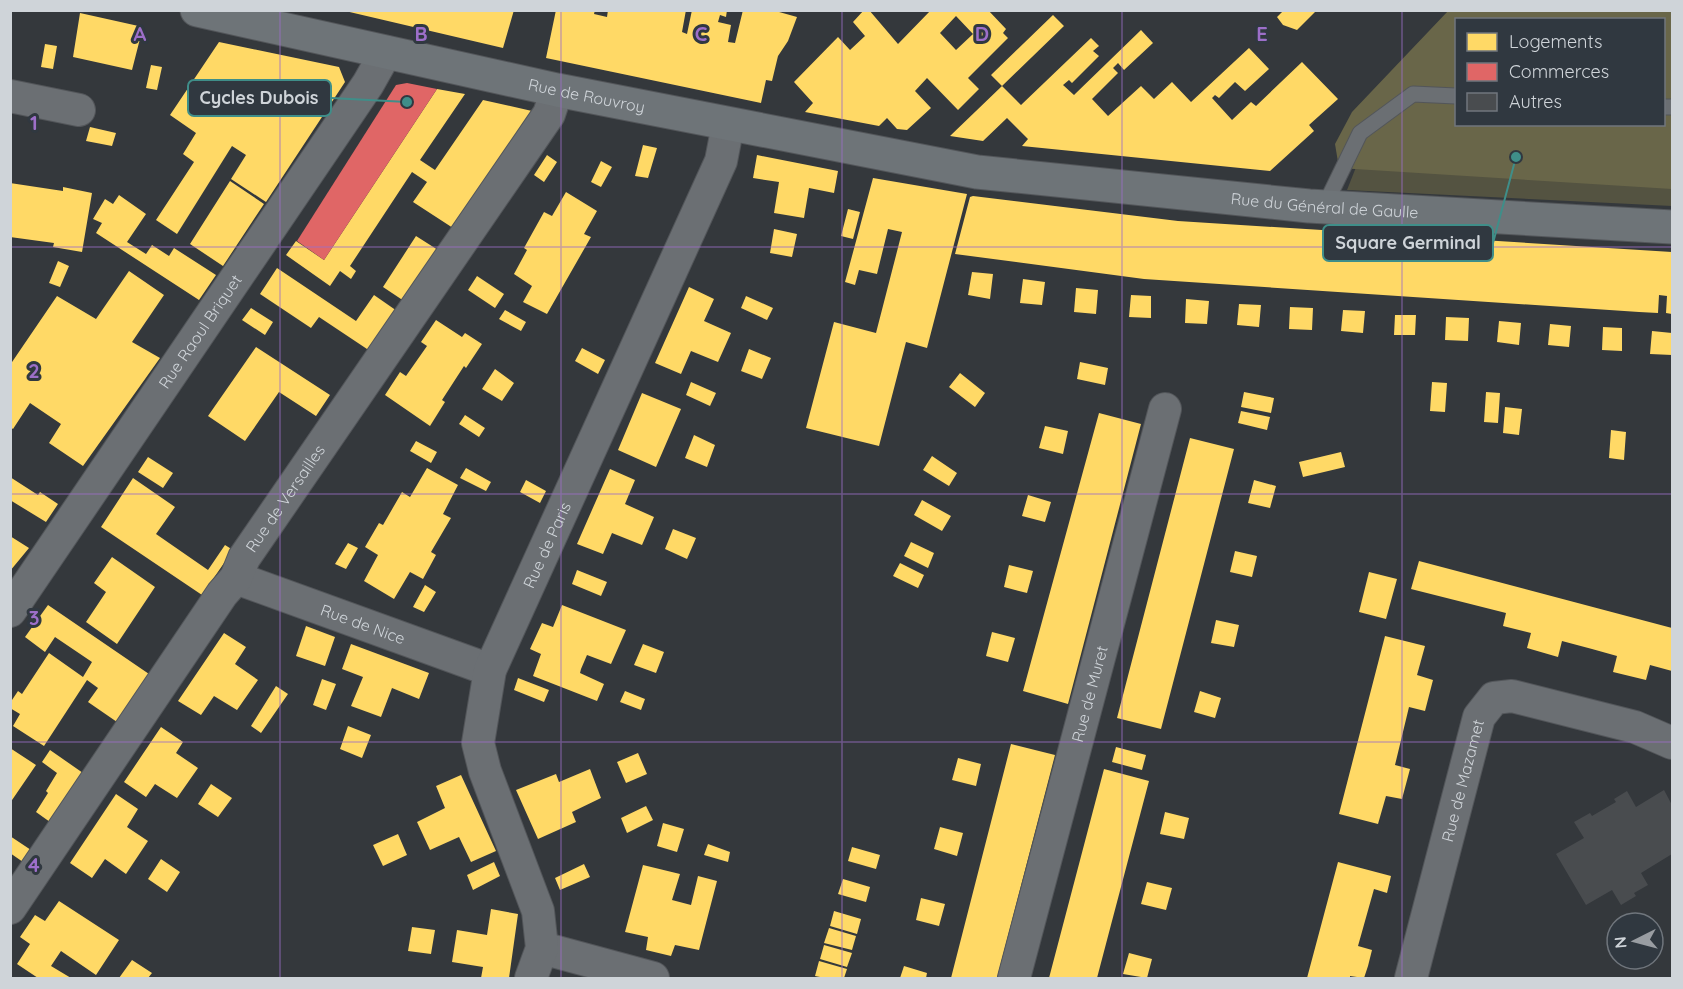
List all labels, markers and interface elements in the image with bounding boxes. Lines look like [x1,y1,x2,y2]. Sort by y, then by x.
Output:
legend [1455,18,1665,126]
text: A [134,21,147,46]
text: B [414,21,428,46]
text: C [695,21,708,46]
text: D [975,21,989,46]
text: E [1256,21,1268,46]
text: Logements [1509,30,1602,53]
text: Commerces [1509,60,1609,83]
street label: Rue de Rouvroy [526,74,647,117]
callout: Cycles Dubois [188,80,331,116]
text: Cycles Dubois [199,86,319,109]
text: Autres [1509,90,1562,113]
text: 1 [30,110,38,135]
street label: Rue du Général de Gaulle [1230,188,1419,222]
callout: Square Germinal [1323,225,1493,261]
text: Square Germinal [1335,231,1481,254]
street label: Rue Raoul Briquet [154,270,246,392]
text: 2 [28,358,40,383]
street label: Rue de Versailles [241,441,329,556]
street label: Rue de Paris [519,499,575,591]
street label: Rue de Nice [318,599,408,648]
text: 3 [29,605,39,630]
street label: Rue de Muret [1067,643,1112,744]
street label: Rue de Mazamet [1437,717,1488,844]
text: 4 [28,852,40,877]
north arrow [1605,911,1665,971]
text: N [1610,936,1631,949]

